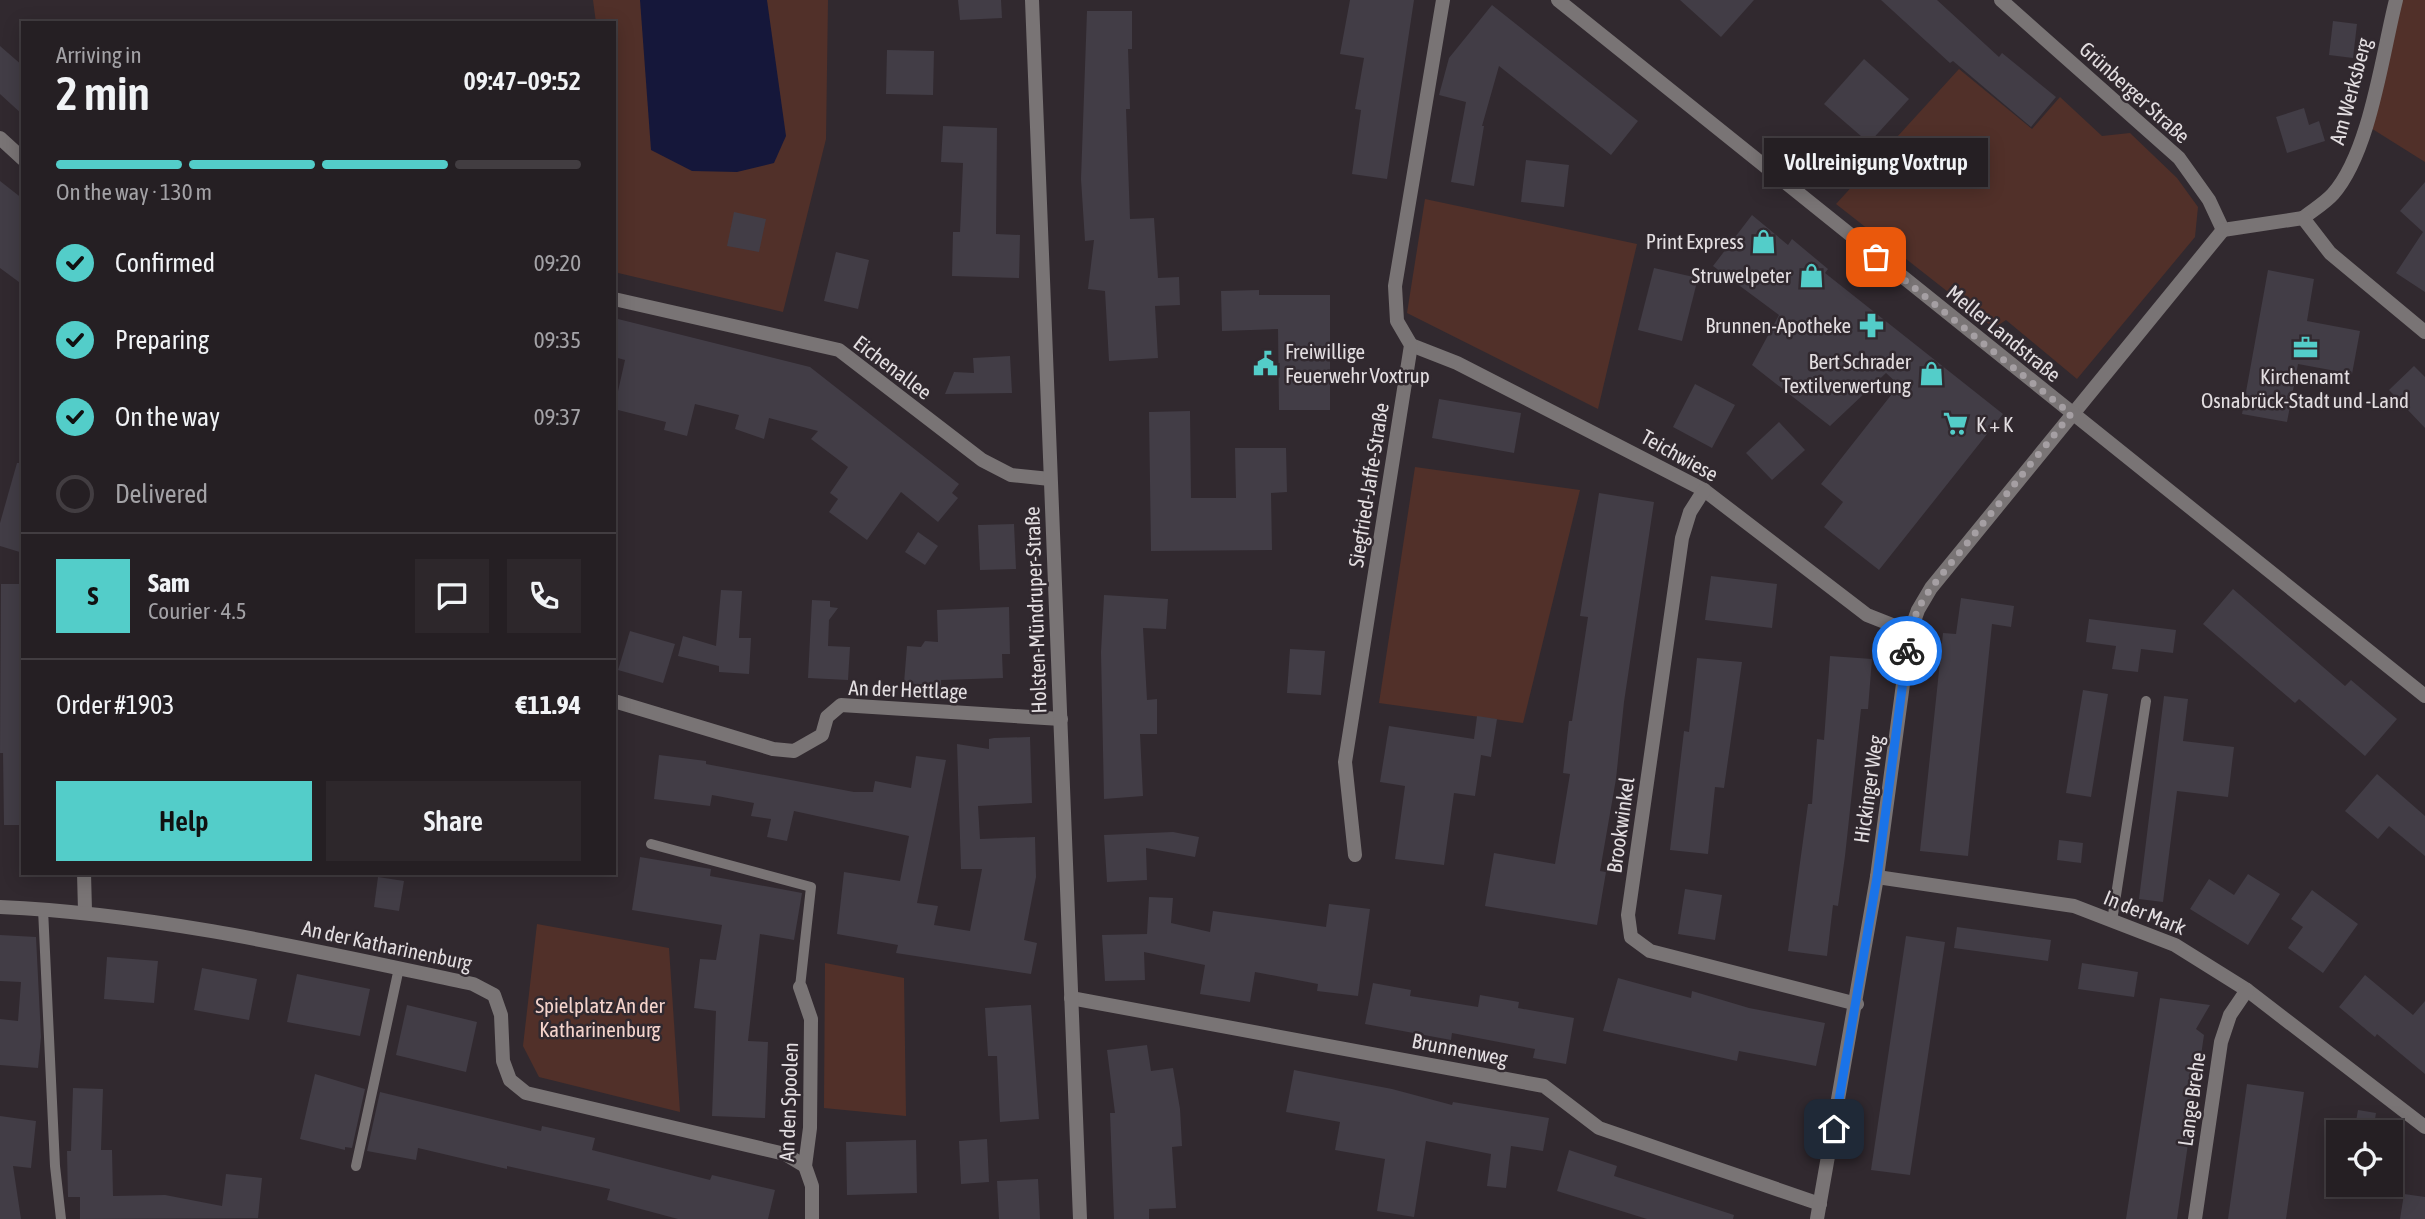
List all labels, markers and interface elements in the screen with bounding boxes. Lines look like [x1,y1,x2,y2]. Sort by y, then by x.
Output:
street label: Am Werksberg [2324,35,2376,147]
street label: Grünberger Straße [2075,36,2195,148]
text: Arriving in [56,42,142,68]
text: 09:47–09:52 [464,66,581,96]
text: 2 min [56,67,150,120]
callout: Vollreinigung Voxtrup [1764,138,1988,187]
text: Vollreinigung Voxtrup [1784,149,1968,175]
text: On the way · 130 m [56,179,212,205]
shop icon: Print Express [1750,227,1778,255]
pin [1846,227,1906,287]
place label: Print Express [1646,229,1744,253]
icon: bag [1857,238,1895,276]
icon: check [56,244,94,282]
text: Confirmed [115,248,215,278]
text: 09:20 [534,250,581,276]
shop icon: Struwelpeter [1797,261,1825,289]
place label: Struwelpeter [1691,263,1792,287]
street label: Meller Landstraße [1942,280,2066,386]
pharmacy icon: Brunnen-Apotheke [1857,311,1885,339]
place label: Brunnen-Apotheke [1705,313,1851,337]
icon: check [56,321,94,359]
text: Preparing [115,325,209,355]
text: 09:35 [534,327,581,353]
street label: Eichenallee [849,330,937,404]
office icon: Kirchenamt Osnabrück-Stadt und -Land [2291,333,2319,361]
place label: Freiwillige Feuerwehr Voxtrup [1285,339,1430,387]
public building icon: Freiwillige Feuerwehr Voxtrup [1251,349,1279,377]
place label: Bert Schrader Textilverwertung [1782,349,1912,397]
shop icon: Bert Schrader Textilverwertung [1917,359,1945,387]
place label: Kirchenamt Osnabrück-Stadt und -Land [2201,364,2409,412]
icon: check [56,398,94,436]
street label: Siegfried-Jaffe-Straße [1343,401,1393,569]
text: On the way [115,402,220,432]
text: 09:37 [534,404,581,430]
supermarket icon: K + K [1942,410,1970,438]
place label: K + K [1976,412,2014,436]
street label: Teichwiese [1637,424,1723,486]
text: Delivered [115,479,208,509]
street label: Holsten-Mündruper-Straße [1019,506,1051,714]
button: chat [415,559,489,633]
button: phone [507,559,581,633]
text: Sam [148,568,190,598]
text: S [88,581,98,611]
text: Courier · 4.5 [148,598,247,624]
courier [1872,616,1942,686]
icon: bike [1888,632,1926,670]
street label: An der Hettlage [848,675,968,703]
text: Order #1903 [56,690,175,720]
text: €11.94 [516,690,581,720]
street label: Hickinger Weg [1849,733,1887,845]
street label: Brookwinkel [1601,775,1639,875]
button: Help [56,781,312,861]
button: Share [326,781,581,861]
street label: In der Mark [2101,885,2189,939]
street label: An der Katharinenburg [300,915,474,975]
park label: Spielplatz An der Katharinenburg [535,993,666,1041]
street label: Brunnenweg [1410,1028,1510,1070]
street label: An den Spoolen [774,1042,802,1162]
street label: Lange Brehe [2173,1051,2209,1147]
pin [1804,1099,1864,1159]
icon: home [1815,1110,1853,1148]
map controls [2326,1120,2403,1197]
button: locate [2326,1120,2403,1197]

